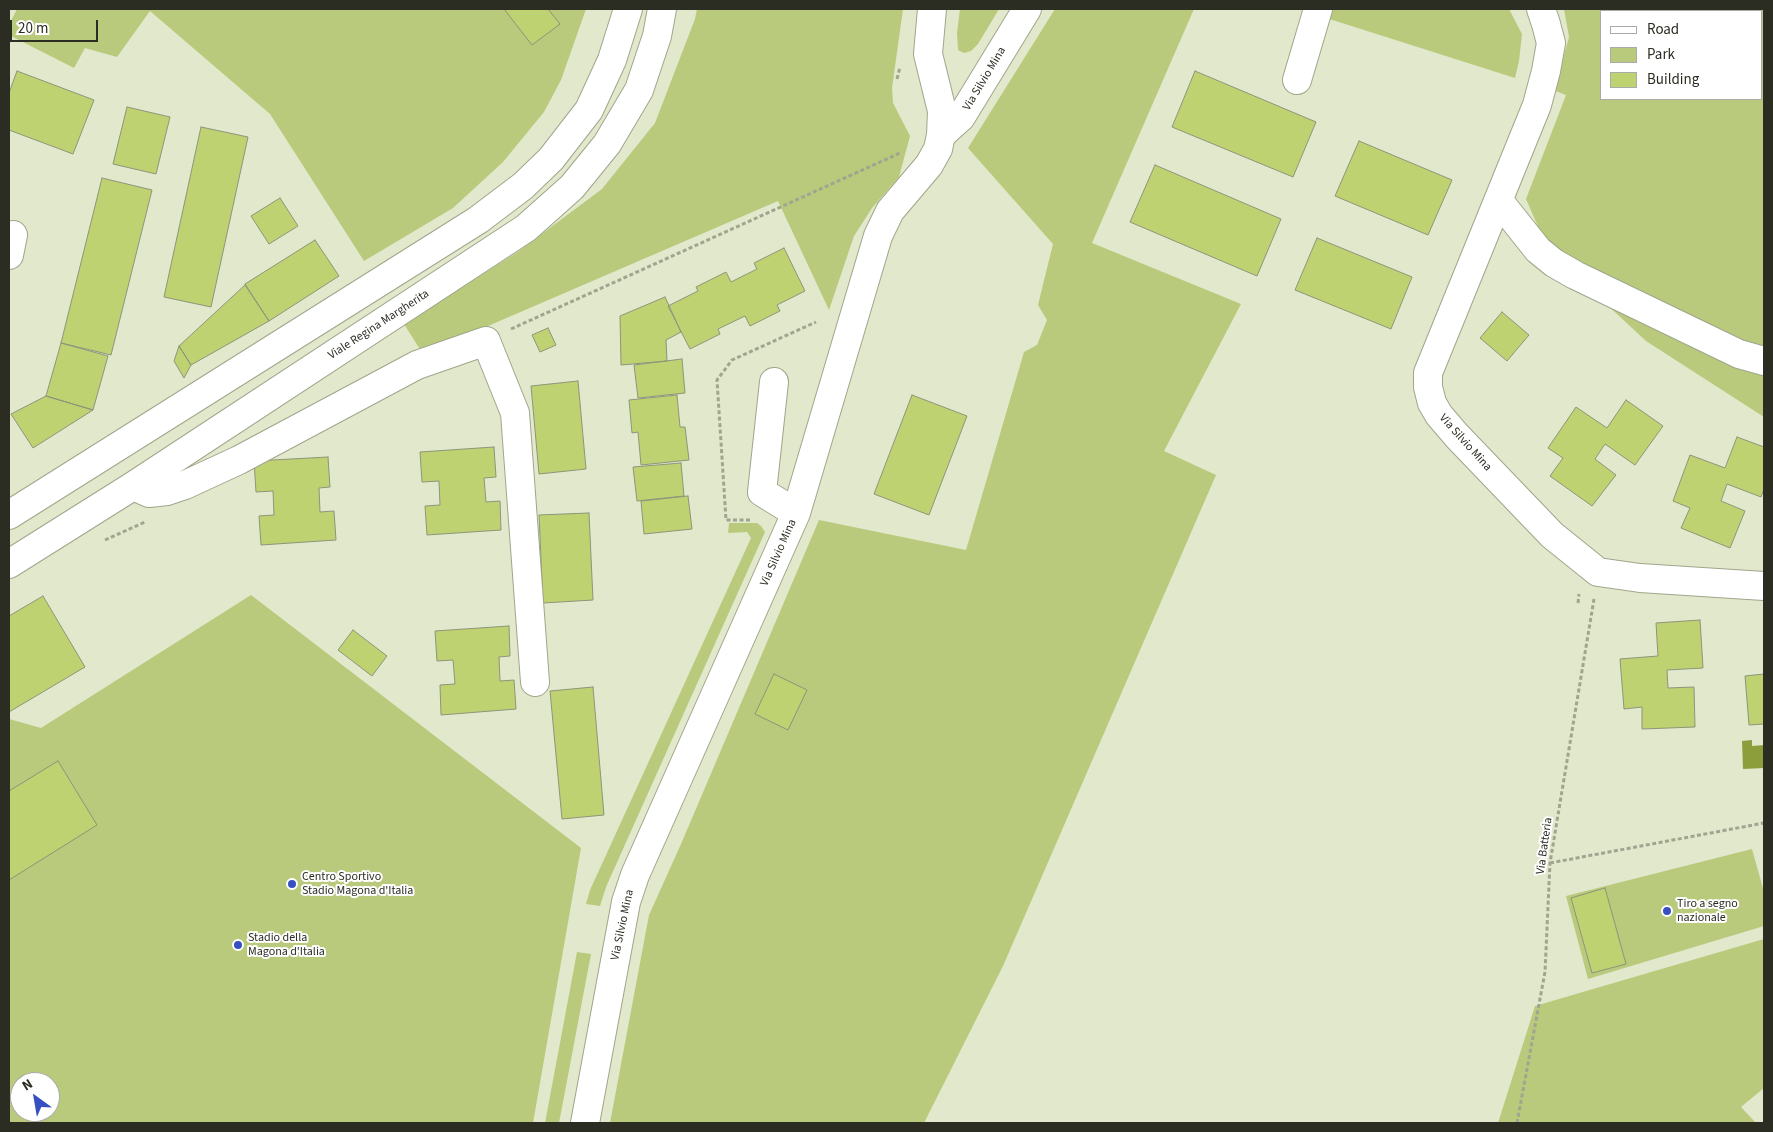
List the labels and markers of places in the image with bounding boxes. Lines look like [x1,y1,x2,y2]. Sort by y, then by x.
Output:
place label: Centro Sportivo Stadio Magona d'Italia [302,870,413,898]
marker: Centro Sportivo Stadio Magona d'Italia [286,878,298,890]
place label: Tiro a segno nazionale [1677,897,1738,925]
marker: Tiro a segno nazionale [1661,905,1673,917]
place label: Stadio della Magona d'Italia [248,931,325,959]
marker: Stadio della Magona d'Italia [232,939,244,951]

